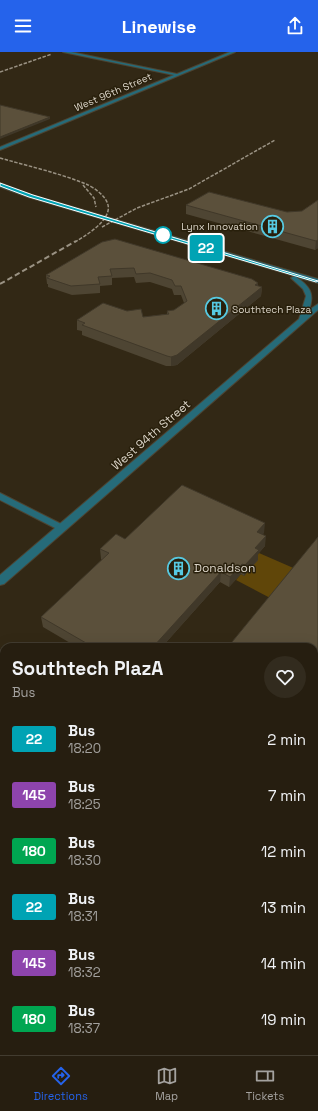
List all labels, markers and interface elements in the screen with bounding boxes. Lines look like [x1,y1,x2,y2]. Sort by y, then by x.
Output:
icon: menu [12,15,34,37]
text: Linewise [122,15,196,38]
icon: share [284,15,306,37]
street label: West 96th Street [72,70,154,114]
building icon: Lynx Innovation [260,213,286,239]
place label: Lynx Innovation [181,220,258,233]
unlabelled marker [154,226,172,244]
line badge: 22 [188,235,224,261]
text: 22 [198,239,214,257]
building icon: Southtech Plaza [204,296,230,322]
place label: Southtech Plaza [232,303,311,316]
street label: West 94th Street [108,396,194,474]
building icon: Donaldson [165,555,191,581]
place label: Donaldson [194,560,255,576]
text: Southtech PlazA [12,656,163,681]
button: heart [264,656,306,698]
text: Bus [12,684,35,701]
text: Bus [68,721,95,740]
text: 22 [26,730,42,748]
text: 2 min [267,730,306,749]
text: 18:20 [68,740,101,757]
text: Bus [68,777,95,796]
text: 145 [22,786,46,804]
text: 7 min [268,786,306,805]
text: 18:25 [68,796,100,813]
text: Bus [68,833,95,852]
text: 180 [22,842,46,860]
text: 12 min [261,842,306,861]
text: 18:30 [68,852,101,869]
text: Bus [68,889,95,908]
text: 22 [26,898,42,916]
text: 13 min [261,898,306,917]
text: 18:31 [68,908,98,925]
text: Bus [68,945,95,964]
text: 145 [22,954,46,972]
text: 14 min [261,954,306,973]
text: 18:32 [68,964,101,981]
text: Bus [68,1001,95,1020]
text: 180 [22,1010,46,1028]
text: 19 min [261,1010,306,1029]
text: 18:37 [68,1020,100,1037]
tab: Directions [34,1065,88,1103]
tab: Map [155,1065,178,1103]
tab: Tickets [246,1065,284,1103]

